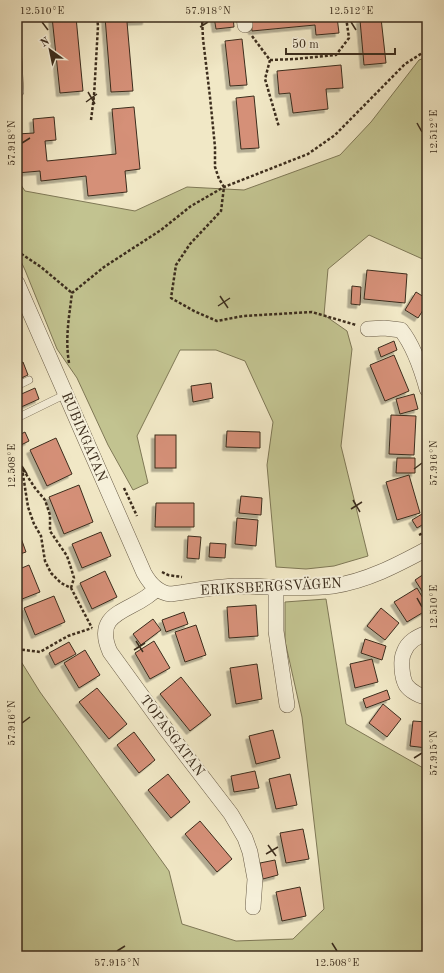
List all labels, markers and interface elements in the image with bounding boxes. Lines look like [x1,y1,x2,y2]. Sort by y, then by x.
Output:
text: 12.510°E [20,6,64,16]
text: 57.918°N [185,6,231,16]
text: 12.512°E [329,6,373,16]
north arrow [30,30,70,70]
scale bar [286,30,395,56]
text: N [39,36,52,50]
text: 50 m [292,38,319,51]
text: 12.512°E [429,110,439,154]
text: 57.918°N [7,120,17,166]
street label: RUBINGATAN [59,390,109,484]
text: 57.916°N [429,440,439,486]
text: 12.508°E [7,444,17,488]
street label: ERIKSBERGSVÄGEN [200,573,342,598]
text: 12.510°E [429,585,439,629]
street label: TOPASGATAN [137,693,207,779]
text: 57.916°N [7,700,17,746]
text: 57.915°N [429,730,439,776]
text: 57.915°N [94,958,140,968]
text: 12.508°E [315,958,359,968]

